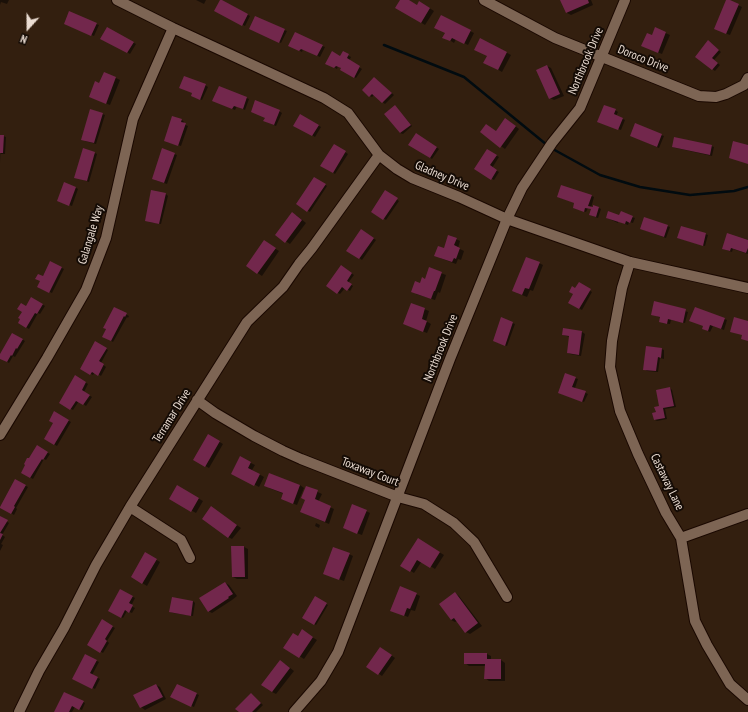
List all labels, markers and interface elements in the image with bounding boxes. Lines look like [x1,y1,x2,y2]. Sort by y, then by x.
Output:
north arrow [8,8,48,48]
street label: Northbrook Drive [565,25,607,97]
text: N [18,32,29,47]
street label: Doroco Drive [615,42,671,76]
street label: Gladney Drive [413,158,471,194]
street label: Galangale Way [75,204,107,266]
street label: Northbrook Drive [421,312,461,384]
street label: Terramar Drive [150,386,194,446]
street label: Castaway Lane [647,451,687,513]
street label: Toxaway Court [339,454,401,490]

